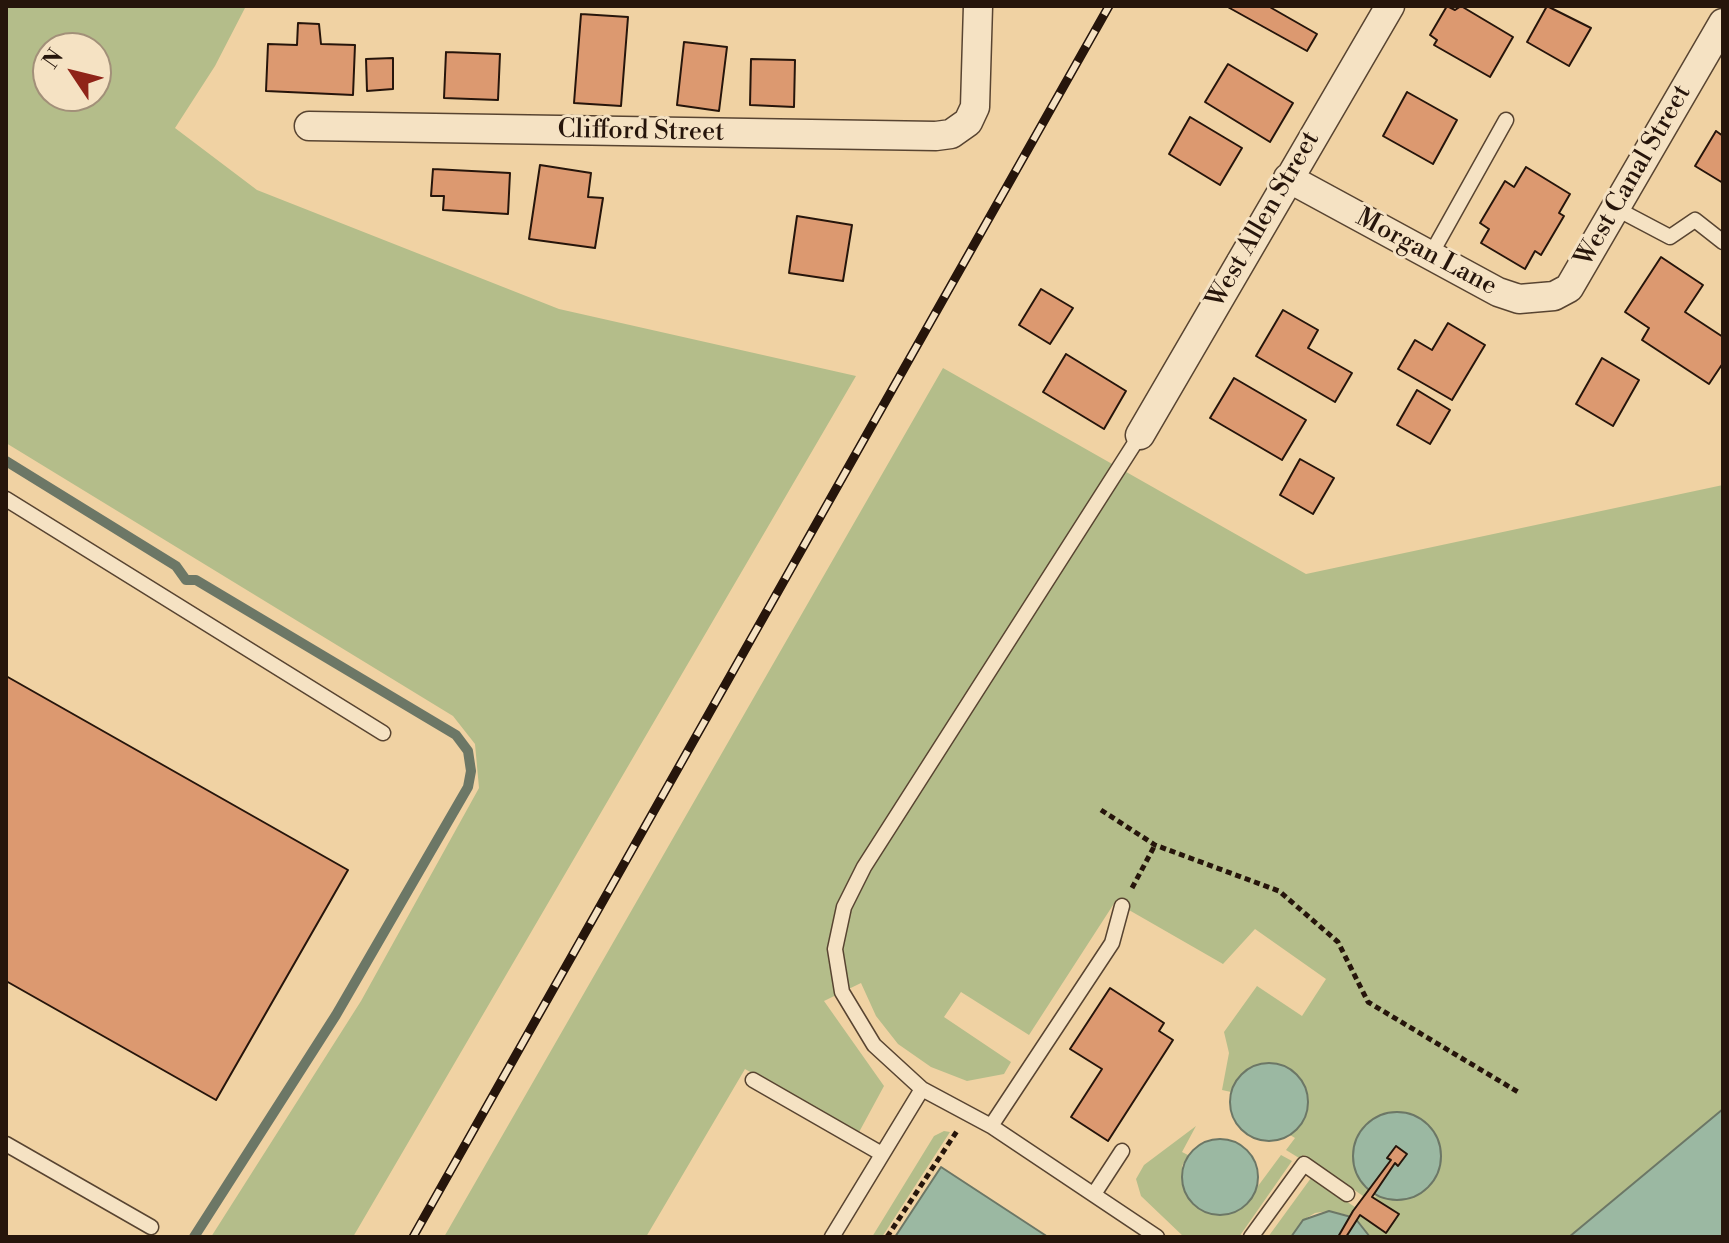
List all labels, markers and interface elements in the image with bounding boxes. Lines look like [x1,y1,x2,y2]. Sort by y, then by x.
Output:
north arrow [32,32,112,112]
text: N [38,44,70,74]
street label: West Canal Street [1569,80,1699,272]
street label: Clifford Street [557,115,725,149]
street label: West Allen Street [1201,126,1327,314]
street label: Morgan Lane [1350,203,1502,303]

